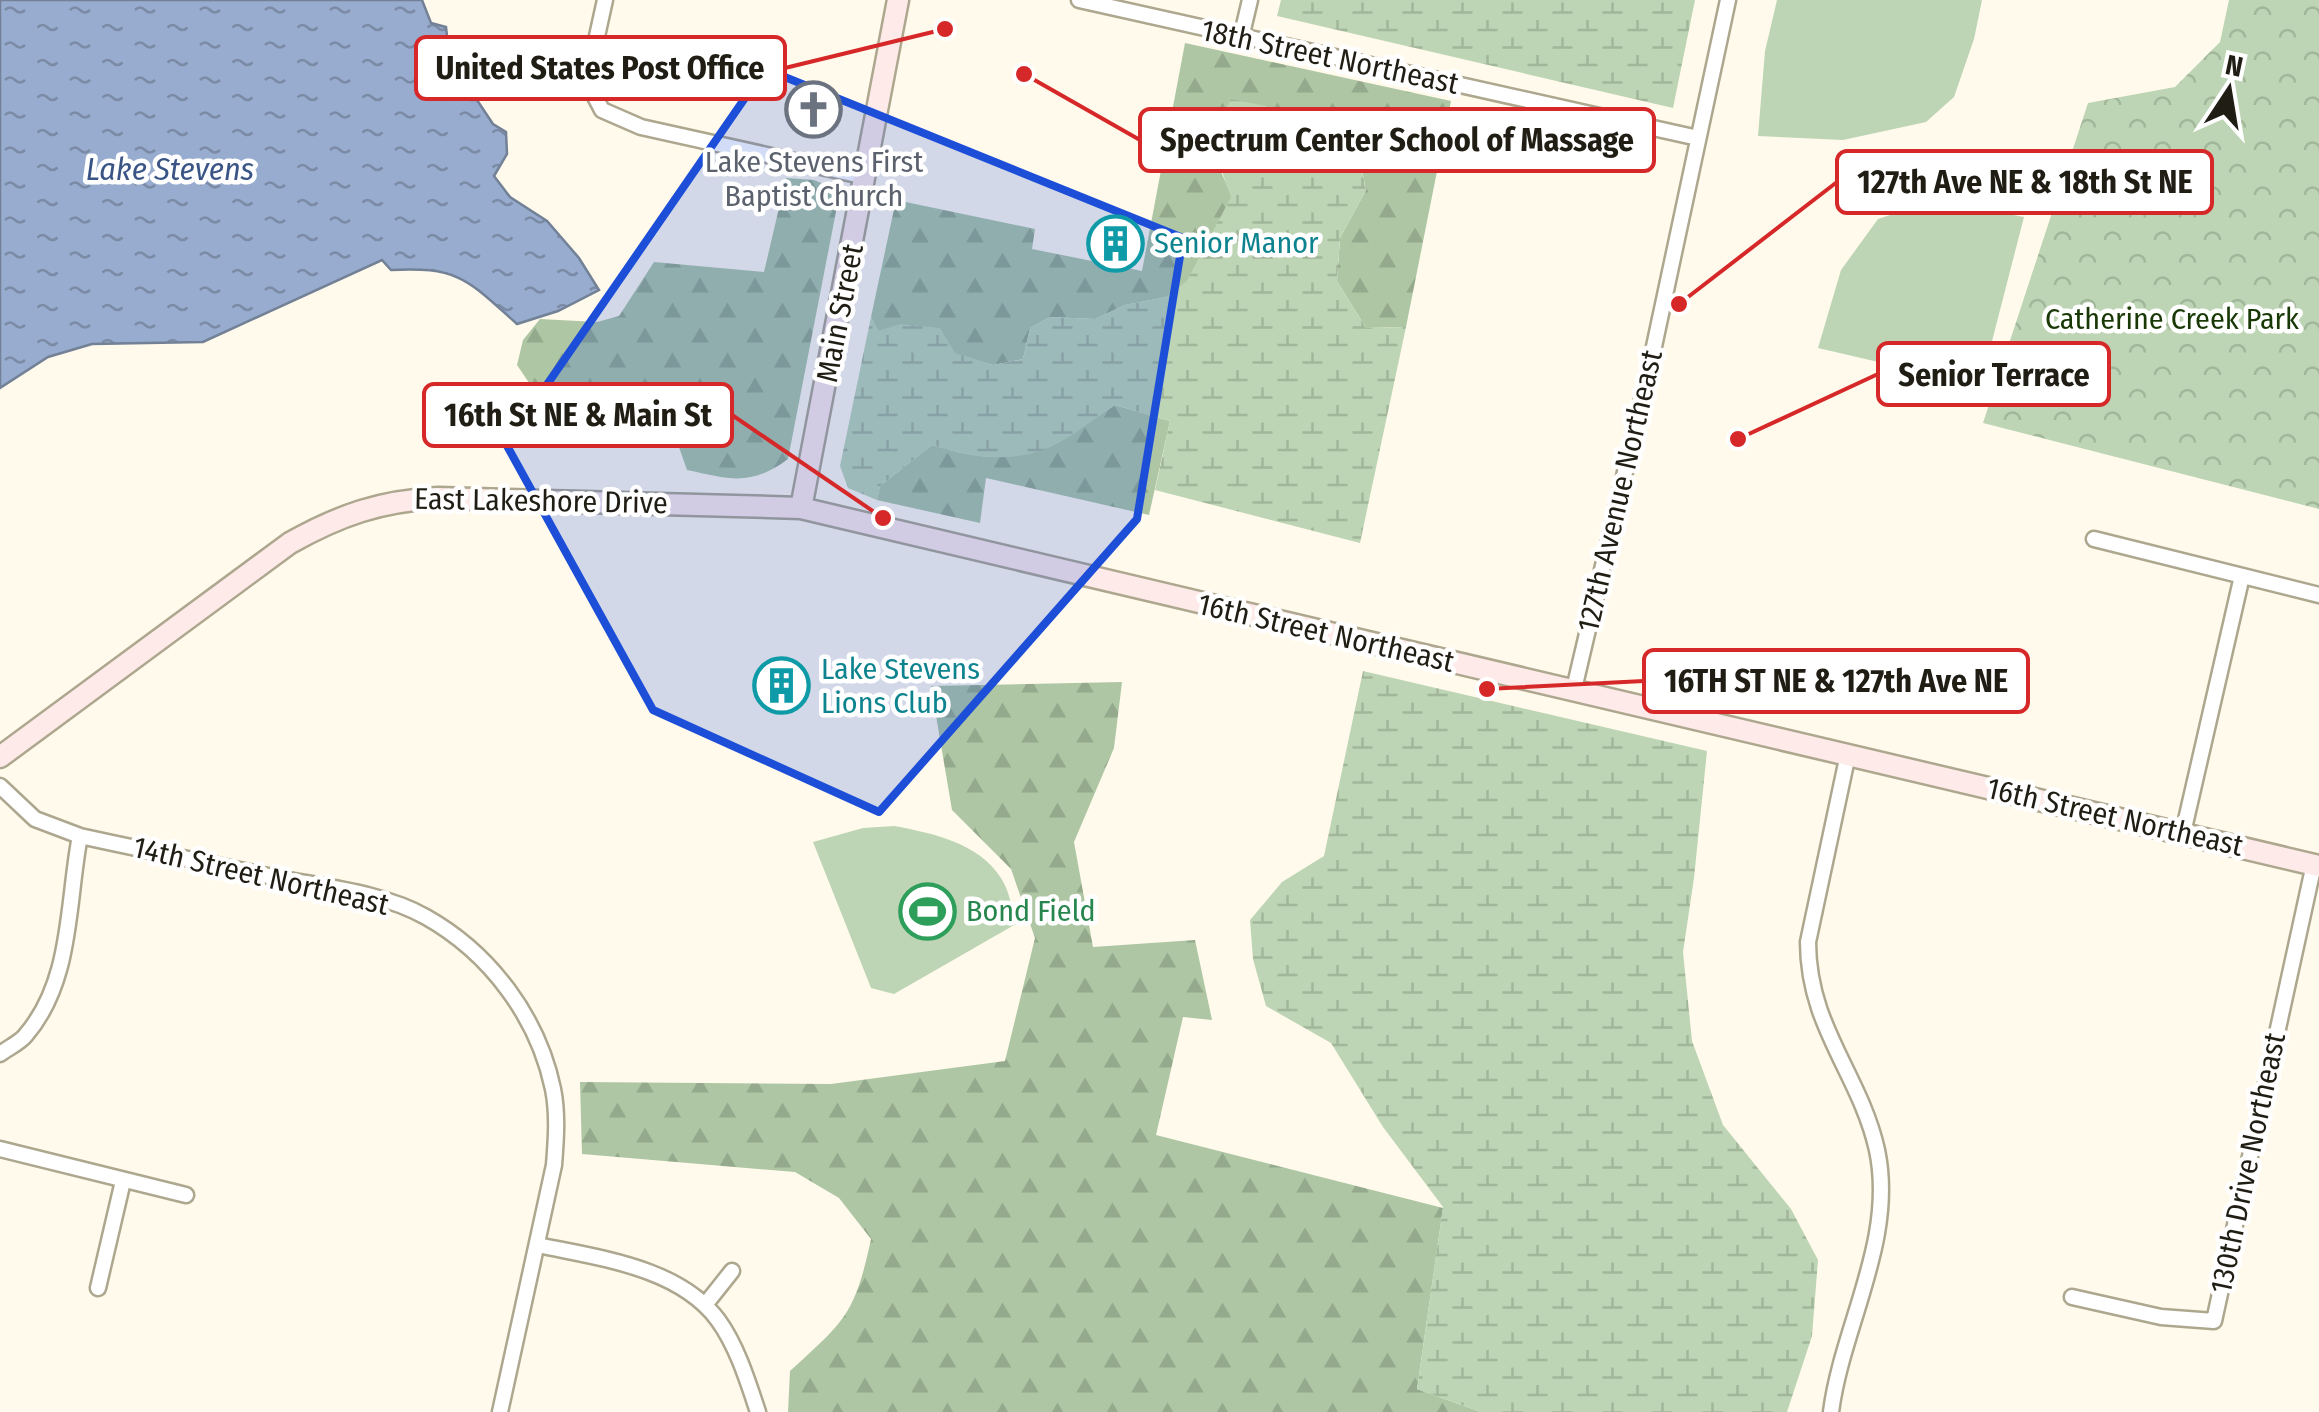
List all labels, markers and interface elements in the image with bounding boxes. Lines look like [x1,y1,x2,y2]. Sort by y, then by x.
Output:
street label: 18th Street Northeast [1198,12,1462,102]
callout: United States Post Office [416,37,785,99]
north arrow [2179,40,2279,140]
text: N [2222,48,2246,84]
text: United States Post Office [435,49,765,87]
church icon: Lake Stevens First Baptist Church [784,79,844,139]
callout: Spectrum Center School of Massage [1140,109,1654,171]
text: Spectrum Center School of Massage [1160,121,1634,159]
place label: Lake Stevens First Baptist Church [705,144,923,214]
water label: Lake Stevens [86,150,254,188]
callout: 127th Ave NE & 18th St NE [1837,151,2212,213]
text: 127th Ave NE & 18th St NE [1857,163,2193,201]
building icon: Senior Manor [1085,213,1145,273]
place label: Senior Manor [1154,225,1319,261]
street label: Main Street [809,241,871,385]
park label: Catherine Creek Park [2045,301,2299,337]
callout: Senior Terrace [1878,343,2109,405]
street label: 127th Avenue Northeast [1570,346,1670,636]
text: Senior Terrace [1898,356,2090,394]
callout: 16th St NE & Main St [424,384,732,446]
text: 16th St NE & Main St [444,396,713,434]
street label: East Lakeshore Drive [414,481,668,521]
street label: 16th Street Northeast [1194,586,1458,680]
callout: 16TH ST NE & 127th Ave NE [1644,650,2028,712]
place label: Lake Stevens Lions Club [821,651,980,721]
building icon: Lake Stevens Lions Club [752,656,812,716]
text: 16TH ST NE & 127th Ave NE [1664,662,2008,700]
street label: 16th Street Northeast [1983,770,2247,864]
street label: 14th Street Northeast [130,829,393,923]
sports icon: Bond Field [897,881,957,941]
place label: Bond Field [966,893,1096,929]
street label: 130th Drive Northeast [2203,1029,2293,1297]

